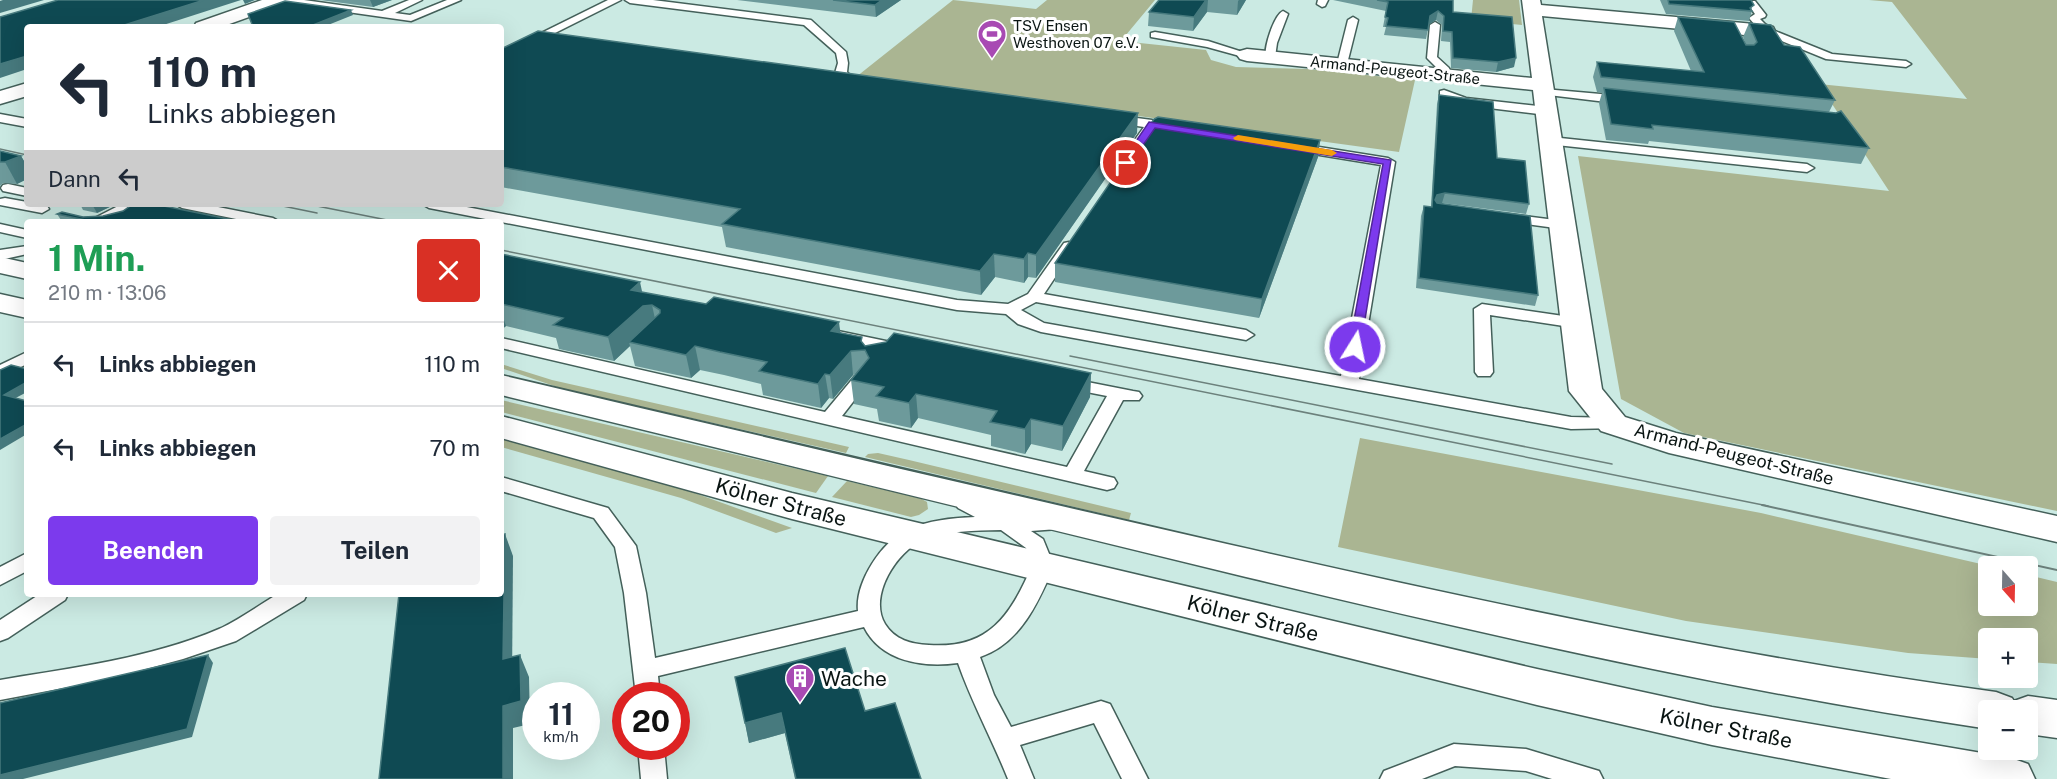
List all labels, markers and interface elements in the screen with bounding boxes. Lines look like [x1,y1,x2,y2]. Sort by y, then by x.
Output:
place label: TSV Ensen Westhoven 07 e.V. [1013,17,1139,51]
sports icon: TSV Ensen Westhoven 07 e.V. [976,18,1008,60]
text: 110 m [147,47,257,96]
icon: left [48,48,126,126]
street label: Armand-Peugeot-Straße [1309,53,1481,87]
text: Links abbiegen [147,97,336,129]
pin [1100,137,1151,188]
icon: arrive [1109,146,1142,179]
icon: left [113,162,146,195]
text: Dann [48,166,101,192]
text: 1 Min. [48,237,145,279]
button: close [417,239,480,302]
text: 210 m · 13:06 [48,281,166,305]
position arrow [1323,315,1387,379]
icon: left [48,348,81,381]
text: Links abbiegen [99,351,256,377]
text: 110 m [424,351,480,377]
street label: Armand-Peugeot-Straße [1632,419,1836,489]
icon: left [48,432,81,465]
text: Links abbiegen [99,435,256,461]
text: 70 m [429,435,480,461]
street label: Kölner Straße [713,472,849,532]
button: Beenden [48,516,258,585]
button: Teilen [270,516,480,585]
north arrow [1978,556,2038,616]
map controls [1978,556,2038,760]
street label: Kölner Straße [1185,590,1321,646]
button: + [1978,628,2038,688]
building icon: Wache [784,662,816,704]
place label: Wache [821,666,887,691]
speed limit sign: 20 [612,682,690,760]
text: 11 [548,696,574,732]
button: − [1978,700,2038,760]
street label: Kölner Straße [1657,703,1795,753]
text: km/h [543,728,579,745]

